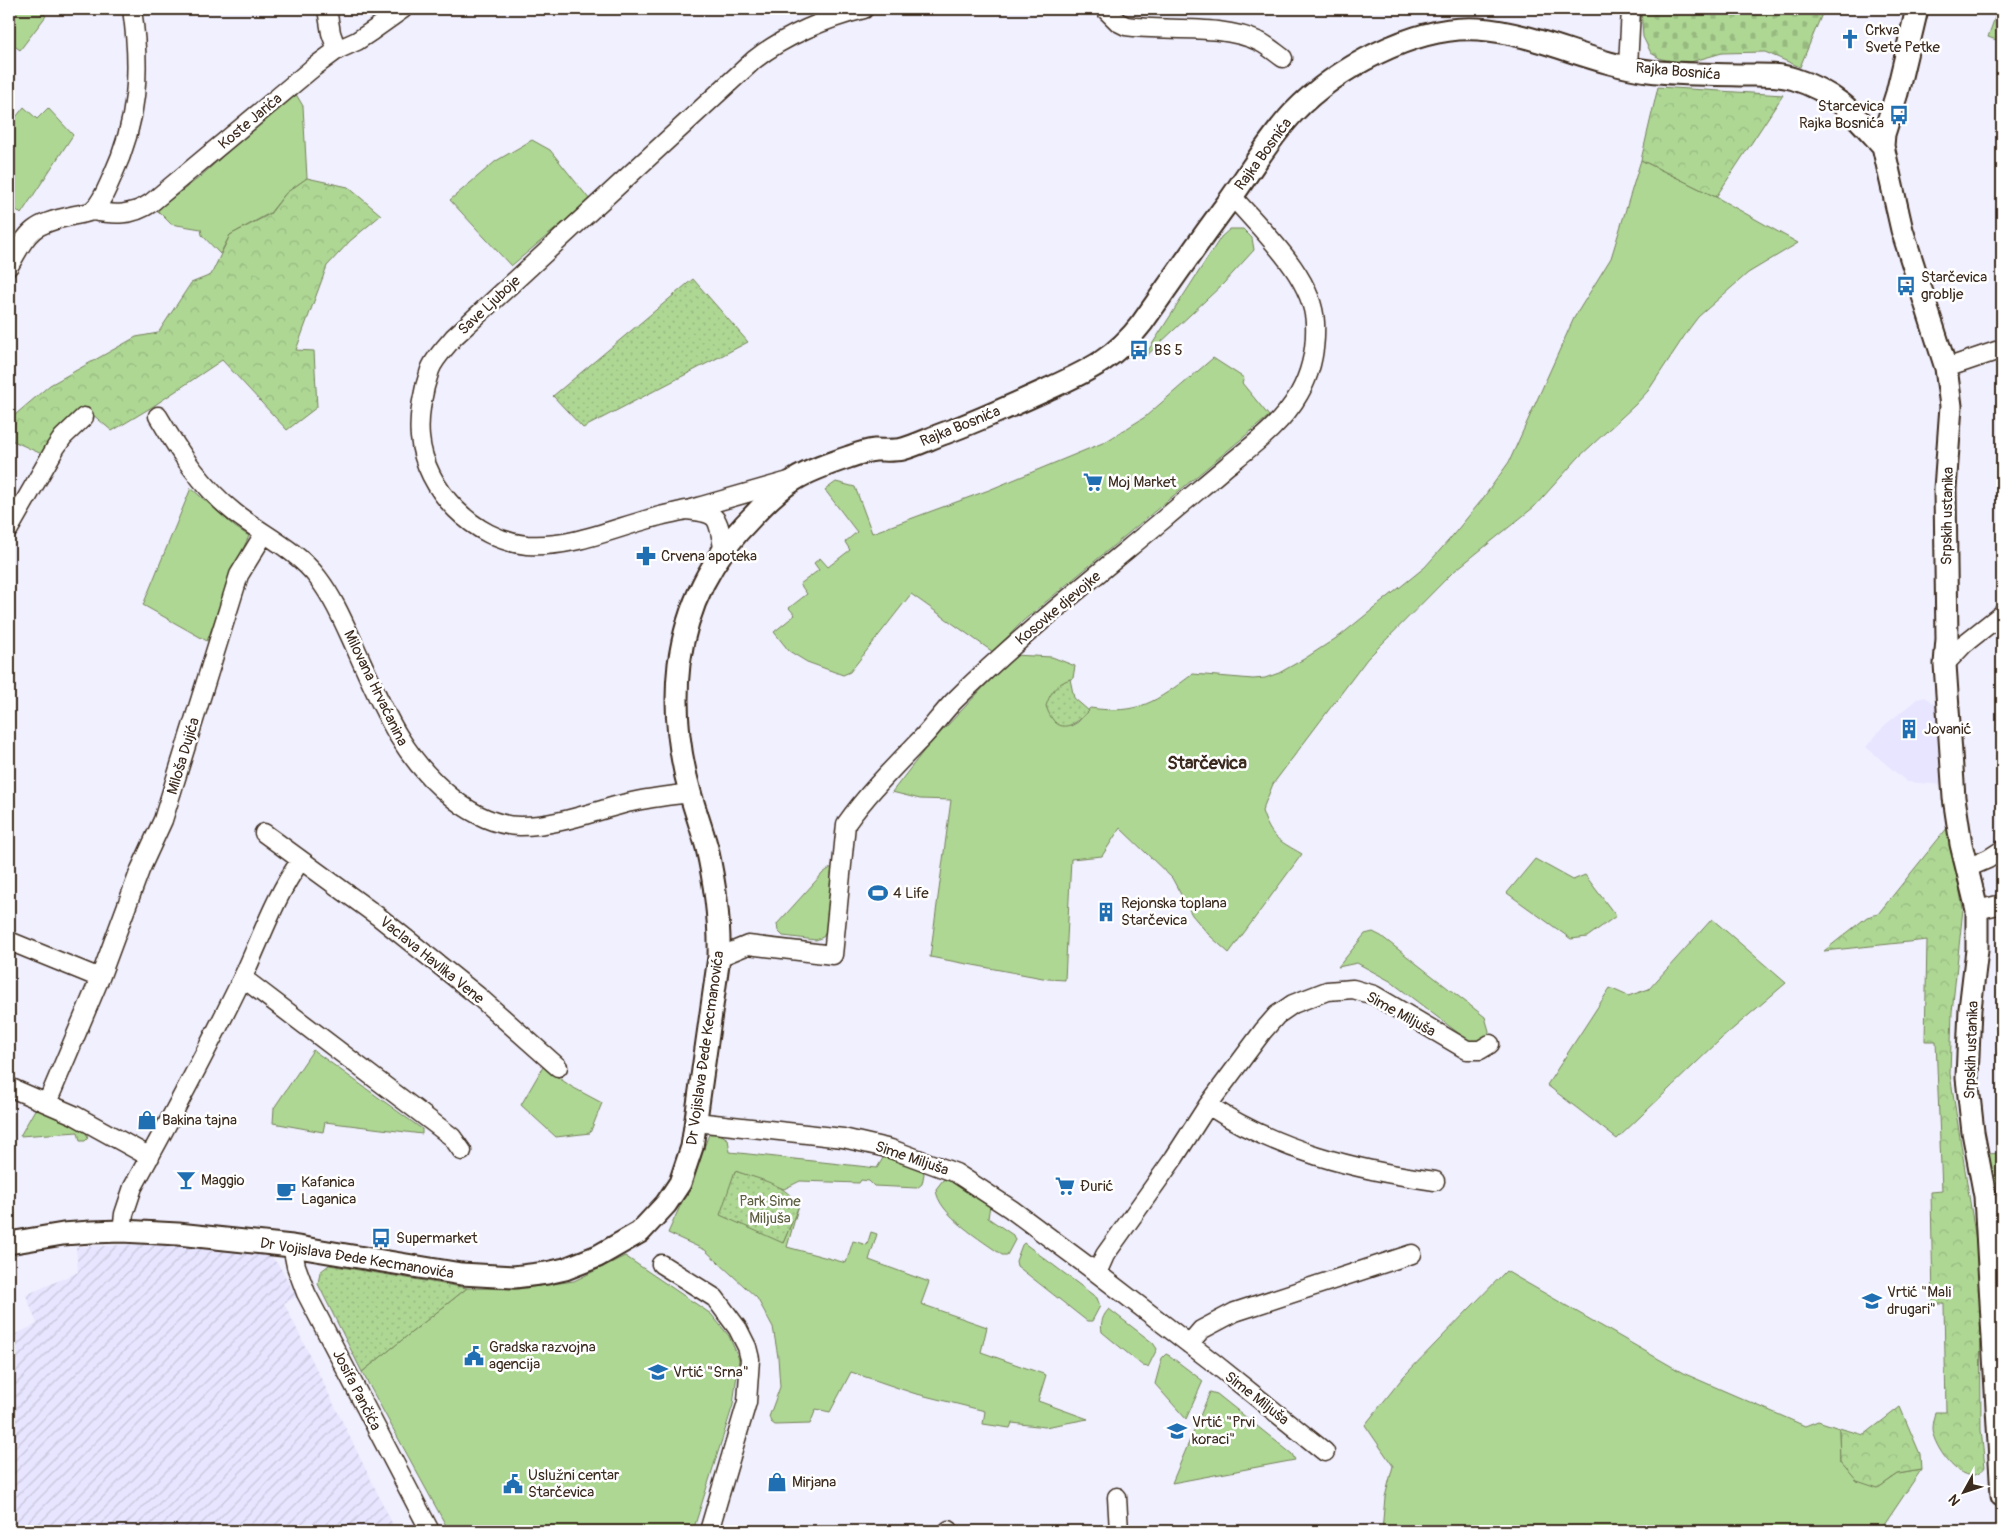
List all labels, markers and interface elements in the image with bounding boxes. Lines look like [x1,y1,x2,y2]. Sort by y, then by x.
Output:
place label: Crkva Svete Petke [1865,21,1941,57]
church icon: Crkva Svete Petke [1839,28,1861,50]
street label: Rajka Bosnića [1635,58,1721,85]
street label: Koste Jarića [215,89,286,154]
place label: Starcevica Rajka Bosnića [1799,97,1884,133]
bus stop icon: Starcevica Rajka Bosnića [1888,104,1910,126]
street label: Rajka Bosnića [1231,114,1296,194]
place label: Starčevica groblje [1921,268,1987,304]
street label: Save Ljuboje [454,271,525,339]
bus stop icon: Starčevica groblje [1895,275,1917,297]
bus stop icon: BS 5 [1128,339,1150,361]
place label: BS 5 [1154,341,1183,360]
street label: Rajka Bosnića [917,402,1003,451]
street label: Srpskih ustanika [1937,467,1958,565]
supermarket icon: Moj Market [1082,471,1104,493]
place label: Moj Market [1108,473,1177,492]
pharmacy icon: Crvena apoteka [635,545,657,567]
place label: Crvena apoteka [661,547,757,566]
street label: Kosovke djevojke [1012,567,1105,650]
street label: Milovana Hrvaćanina [339,627,412,749]
street label: Miloša Dujića [163,715,204,797]
building icon: Jovanić [1898,718,1920,740]
place label: Jovanić [1924,720,1972,739]
district label: Starčevica [1167,752,1247,775]
sports icon: 4 Life [867,882,889,904]
place label: 4 Life [893,884,929,903]
place label: Rejonska toplana Starčevica [1121,894,1227,930]
building icon: Rejonska toplana Starčevica [1095,901,1117,923]
street label: Vaclava Havlika Vene [376,912,488,1009]
street label: Dr Vojislava Đede Kecmanovića [682,950,729,1146]
street label: Sime Miljuša [1363,988,1439,1041]
street label: Srpskih ustanika [1960,1001,1983,1099]
shop icon: Bakina tajna [136,1109,158,1131]
place label: Bakina tajna [162,1111,237,1130]
street label: Sime Miljuša [873,1137,951,1180]
bar icon: Maggio [175,1169,197,1191]
place label: Maggio [201,1171,245,1190]
place label: Kafanica Laganica [301,1173,356,1209]
supermarket icon: Đurić [1054,1175,1076,1197]
place label: Đurić [1080,1177,1114,1196]
cafe icon: Kafanica Laganica [275,1180,297,1202]
park label: Park Sime Miljuša [739,1192,801,1228]
bus stop icon: Supermarket [370,1227,392,1249]
place label: Supermarket [396,1229,478,1248]
street label: Dr Vojislava Đede Kecmanovića [259,1234,455,1283]
place label: Vrtić "Mali drugari" [1887,1283,1952,1319]
school or university icon: Vrtić "Mali drugari" [1861,1290,1883,1312]
place label: Gradska razvojna agencija [489,1338,596,1374]
public building icon: Gradska razvojna agencija [463,1345,485,1367]
street label: Josifa Pančića [328,1347,385,1434]
school or university icon: Vrtić "Srna" [647,1361,669,1383]
place label: Vrtić "Srna" [673,1363,749,1382]
street label: Sime Miljuša [1221,1367,1293,1429]
place label: Vrtić "Prvi koraci" [1192,1413,1255,1449]
school or university icon: Vrtić "Prvi koraci" [1166,1420,1188,1442]
place label: Uslužni centar Starčevica [528,1466,620,1502]
north arrow [1938,1468,1988,1518]
shop icon: Mirjana [766,1471,788,1493]
public building icon: Uslužni centar Starčevica [502,1473,524,1495]
place label: Mirjana [792,1473,836,1492]
text: N [1945,1491,1964,1509]

